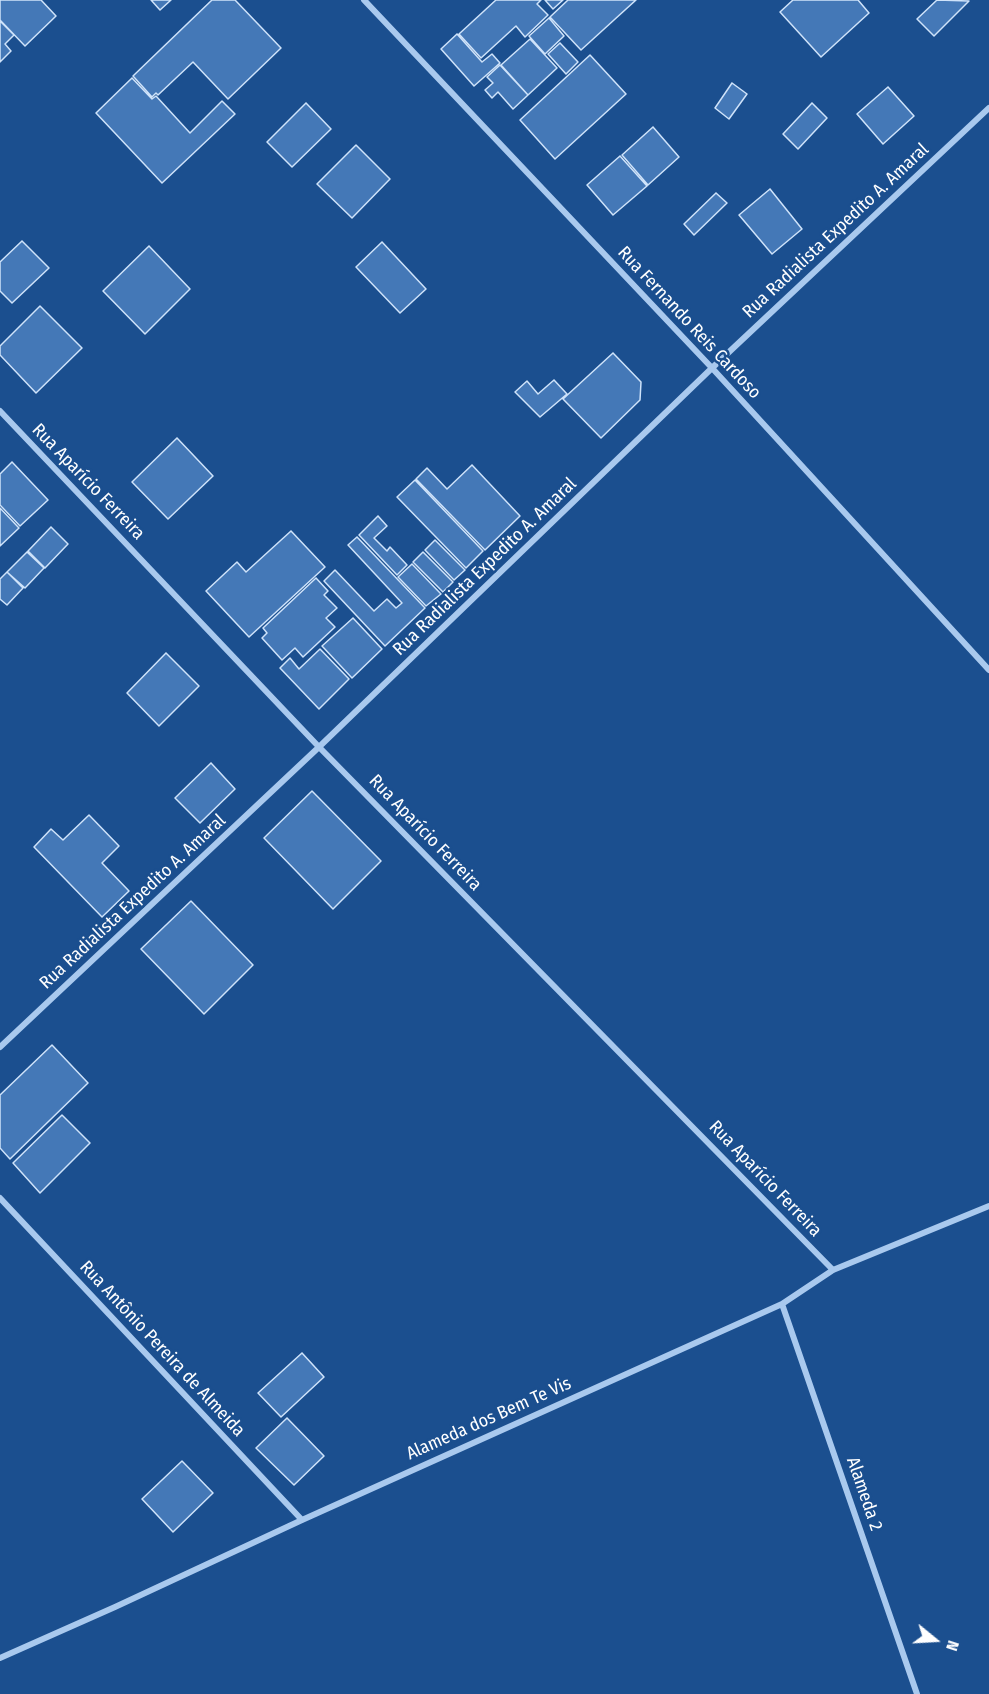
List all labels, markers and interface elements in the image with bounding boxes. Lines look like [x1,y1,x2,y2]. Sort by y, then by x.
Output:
street label: Rua Radialista Expedito A. Amaral [739,139,933,323]
street label: Rua Fernando Reis Cardoso [613,242,765,404]
street label: Rua Aparício Ferreira [27,420,149,544]
street label: Rua Radialista Expedito A. Amaral [389,474,581,660]
street label: Rua Aparício Ferreira [364,771,486,895]
street label: Rua Radialista Expedito A. Amaral [36,810,230,994]
street label: Rua Aparício Ferreira [704,1117,826,1241]
street label: Rua Antônio Pereira de Almeida [75,1257,249,1441]
street label: Alameda dos Bem Te Vis [403,1373,575,1465]
street label: Alameda 2 [841,1454,887,1534]
north arrow [905,1610,965,1670]
text: N [942,1638,963,1653]

